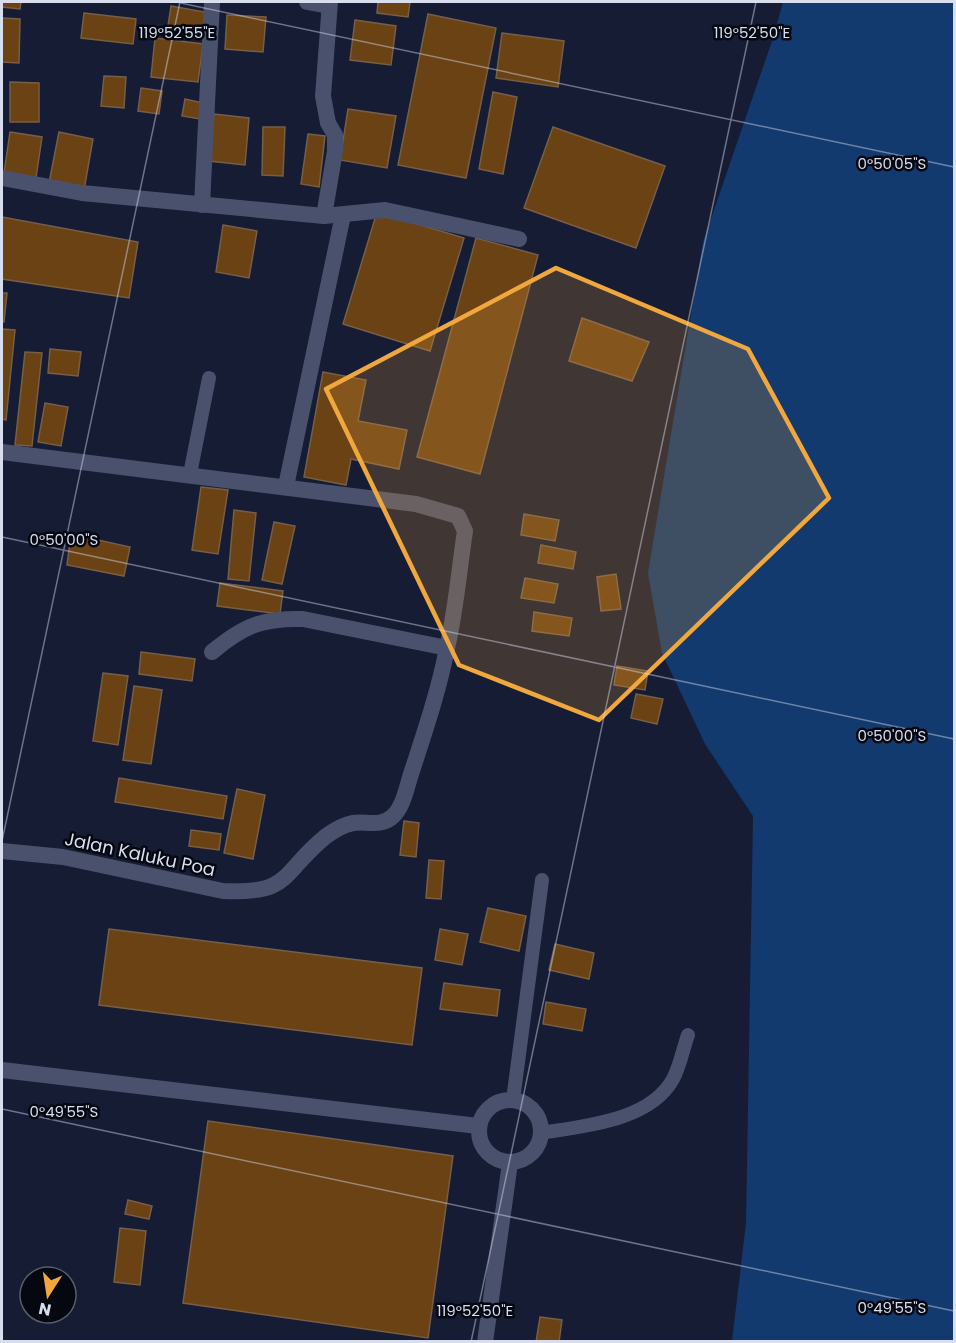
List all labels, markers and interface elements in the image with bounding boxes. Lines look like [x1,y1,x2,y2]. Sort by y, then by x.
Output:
text: 119°52'55"E [139,22,215,43]
text: 119°52'50"E [714,22,790,43]
text: 0°50'05"S [858,153,926,174]
text: 0°50'00"S [30,529,98,550]
text: 0°50'00"S [858,725,926,746]
street label: Jalan Kaluku Poa [62,826,218,882]
text: 0°49'55"S [30,1101,98,1122]
north arrow [18,1265,78,1325]
text: N [37,1297,53,1322]
text: 0°49'55"S [858,1297,926,1318]
text: 119°52'50"E [437,1300,513,1321]

